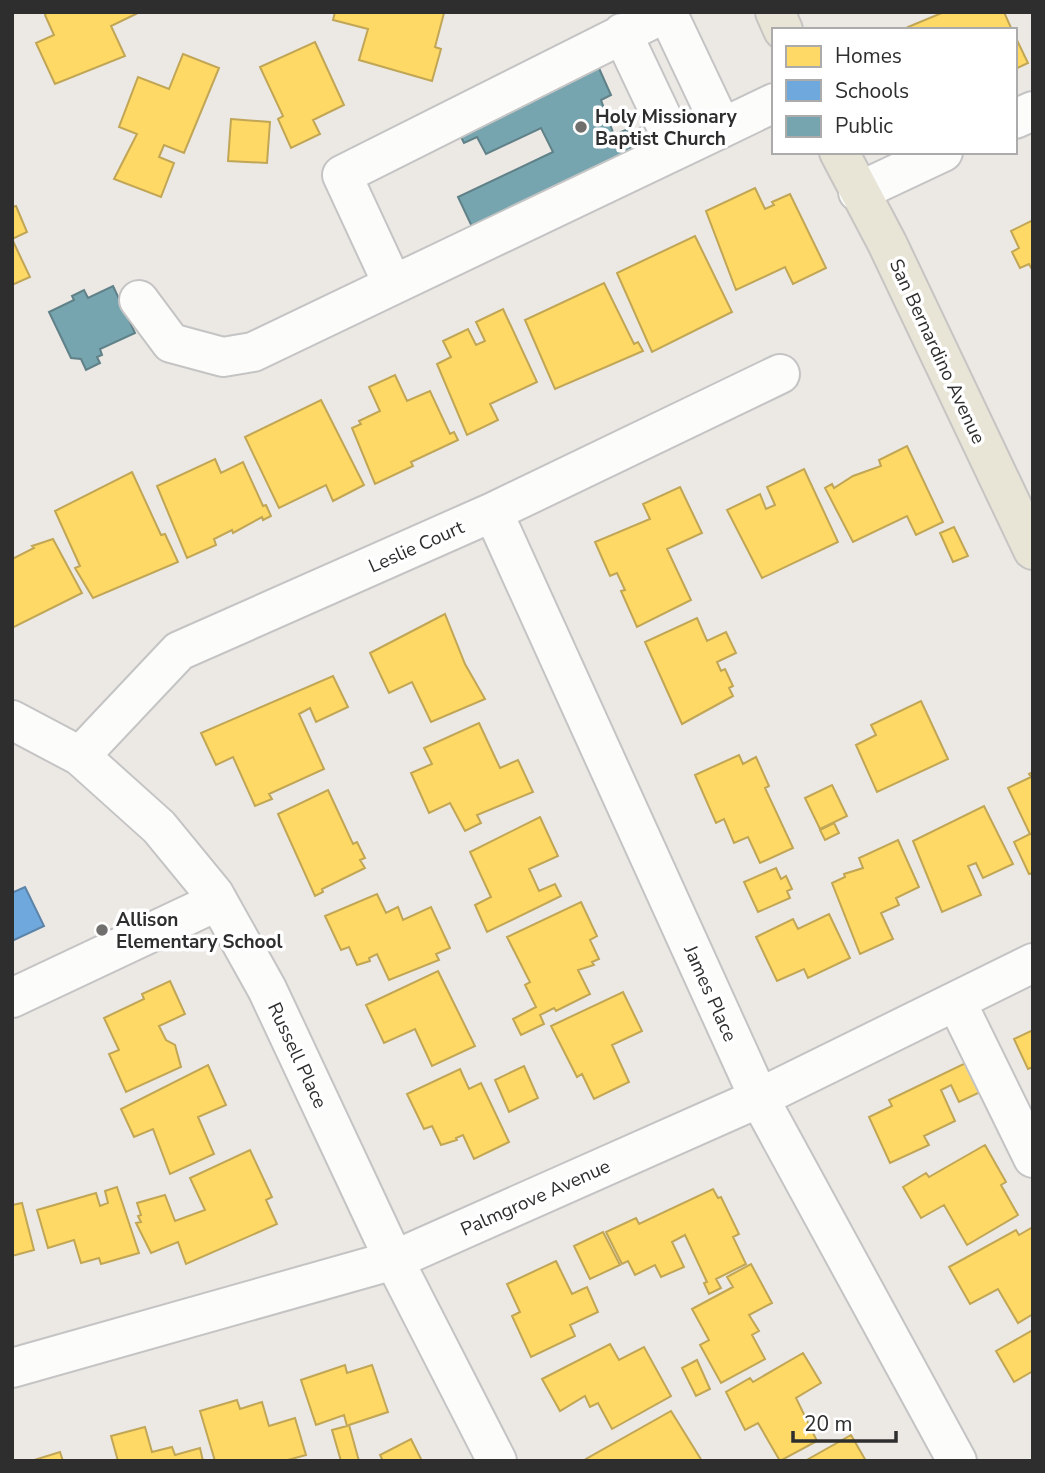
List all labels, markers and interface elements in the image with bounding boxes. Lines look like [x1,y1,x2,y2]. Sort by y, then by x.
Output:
legend [772,28,1017,154]
text: Homes [835,42,902,70]
text: Schools [835,77,909,105]
place label: Holy Missionary Baptist Church [595,104,738,152]
text: Public [835,112,893,140]
marker: Holy Missionary Baptist Church [573,119,589,135]
street label: San Bernardino Avenue [883,255,991,448]
street label: Leslie Court [365,514,469,579]
place label: Allison Elementary School [116,907,283,955]
marker: Allison Elementary School [94,922,110,938]
street label: James Place [677,940,743,1046]
street label: Russell Place [261,998,333,1113]
street label: Palmgrove Avenue [457,1153,614,1243]
scale bar [793,1400,896,1444]
text: 20 m [804,1410,853,1438]

